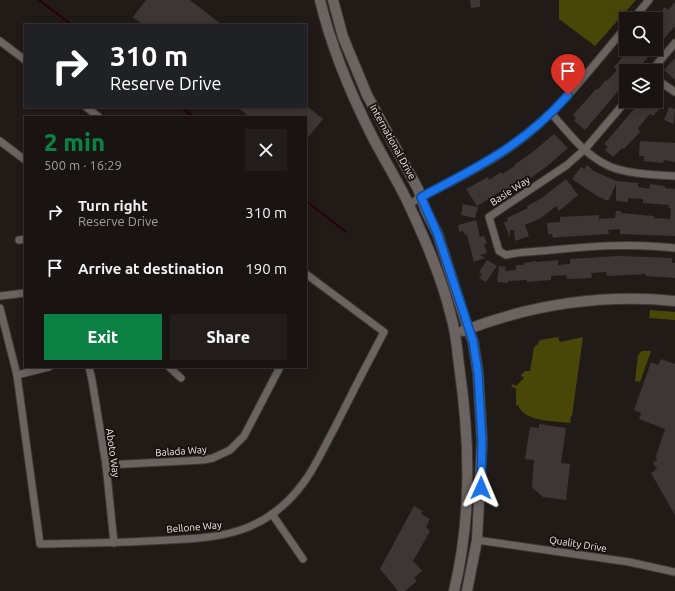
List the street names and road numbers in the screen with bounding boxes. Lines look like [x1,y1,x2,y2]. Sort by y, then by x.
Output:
street label: International Drive [368,103,418,181]
street label: Basie Way [488,174,532,208]
street label: Aboto Way [104,428,122,478]
street label: Balada Way [155,444,207,458]
street label: Bellone Way [166,519,222,535]
street label: Quality Drive [548,534,608,554]

